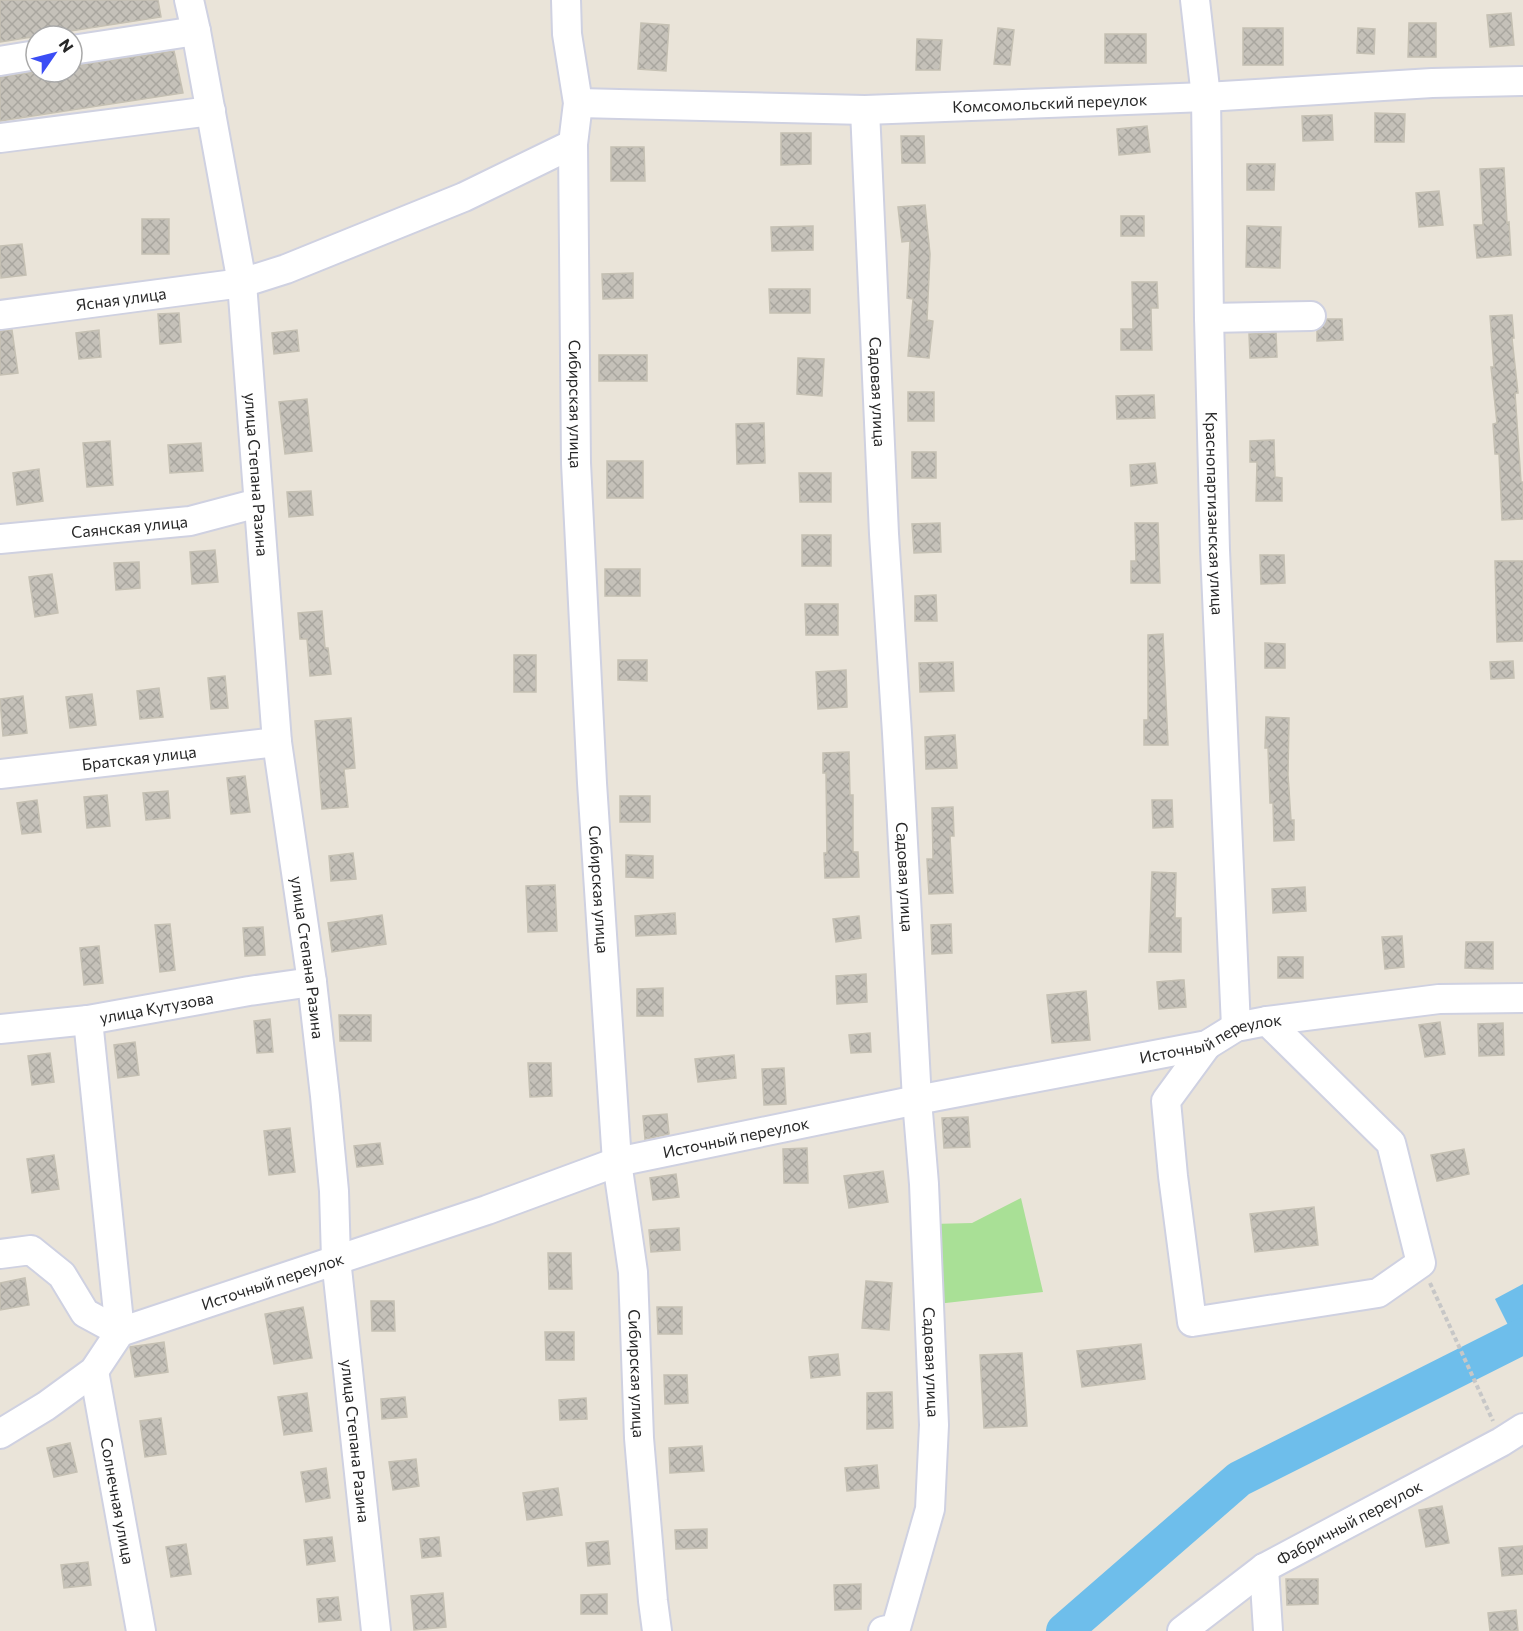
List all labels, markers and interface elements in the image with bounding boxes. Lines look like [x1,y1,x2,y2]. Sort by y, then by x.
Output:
north arrow [24,24,84,84]
text: N [55,35,78,55]
street label: Комсомольский переулок [952,89,1148,116]
street label: Ясная улица [74,283,167,314]
street label: Садовая улица [866,336,890,447]
street label: Сибирская улица [566,340,586,469]
street label: улица Степана Разина [241,392,273,557]
street label: Краснопартизанская улица [1202,411,1228,615]
street label: Саянская улица [70,511,188,541]
street label: Братская улица [81,741,197,773]
street label: Садовая улица [893,821,918,932]
street label: Сибирская улица [586,825,613,954]
street label: улица Степана Разина [288,875,328,1040]
street label: улица Кутузова [98,988,215,1027]
street label: Источный переулок [1138,1009,1283,1067]
street label: Источный переулок [661,1113,811,1161]
street label: Источный переулок [199,1248,346,1313]
street label: Садовая улица [920,1307,944,1418]
street label: Сибирская улица [625,1309,649,1438]
street label: улица Степана Разина [338,1358,374,1523]
street label: Солнечная улица [97,1436,139,1566]
street label: Фабричный переулок [1273,1476,1425,1569]

